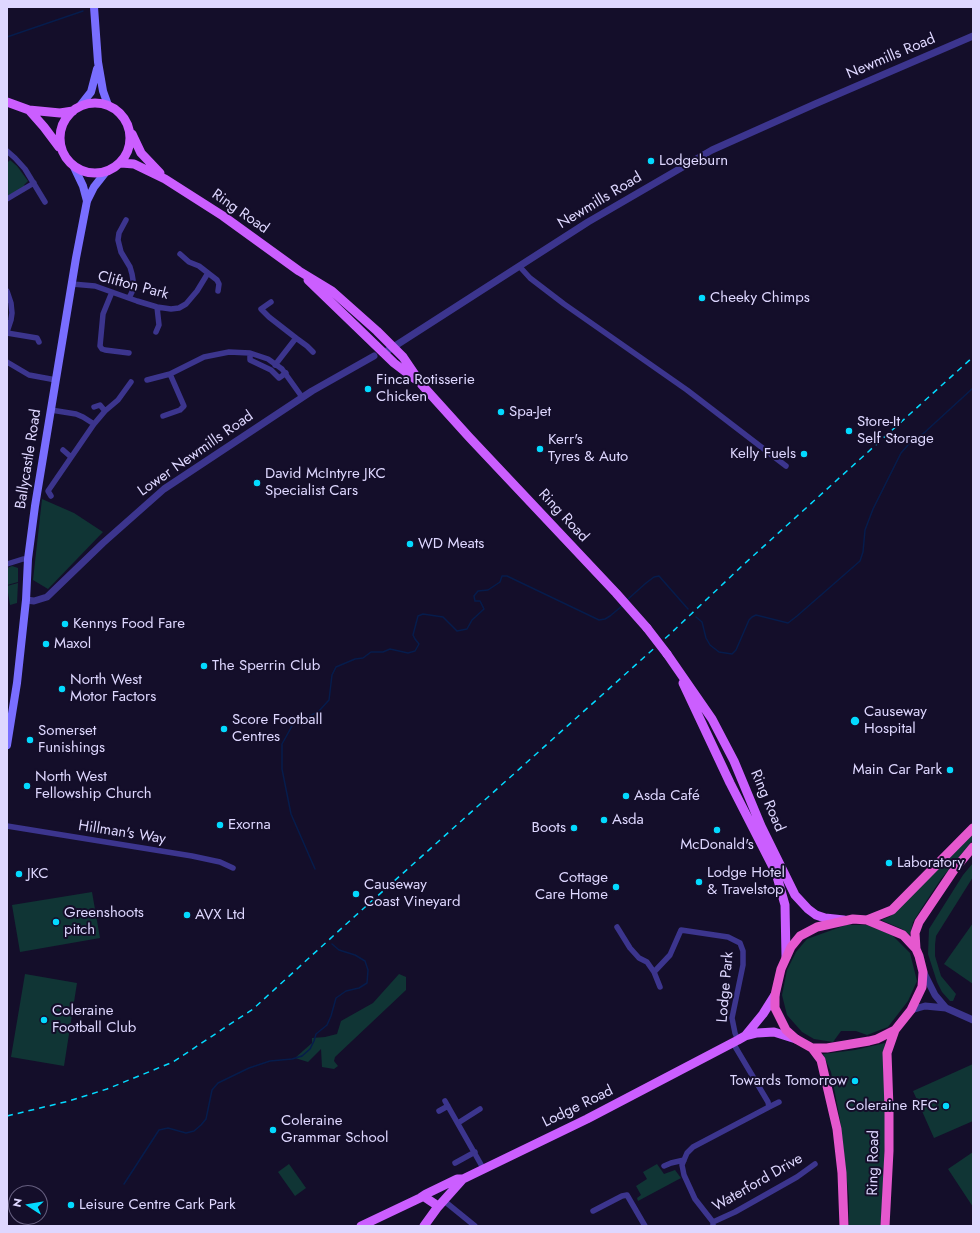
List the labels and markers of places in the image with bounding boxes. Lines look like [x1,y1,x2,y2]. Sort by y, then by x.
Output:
place label: Lodgeburn [659,152,728,170]
marker: Lodgeburn [646,156,656,166]
place label: Cheeky Chimps [710,289,810,307]
marker: Cheeky Chimps [697,293,707,303]
place label: Finca Rotisserie Chicken [376,371,475,406]
marker: Finca Rotisserie Chicken [363,384,373,394]
place label: Spa-Jet [509,403,551,421]
marker: Spa-Jet [496,407,506,417]
place label: Store-It Self Storage [857,413,934,448]
marker: Store-It Self Storage [844,426,854,436]
place label: Kerr's Tyres & Auto [548,431,628,466]
marker: Kerr's Tyres & Auto [535,444,545,454]
place label: Kelly Fuels [730,445,796,463]
marker: Kelly Fuels [799,449,809,459]
place label: David McIntyre JKC Specialist Cars [265,465,386,500]
marker: David McIntyre JKC Specialist Cars [252,478,262,488]
place label: WD Meats [418,535,484,553]
marker: WD Meats [405,539,415,549]
place label: Kennys Food Fare [73,615,185,633]
marker: Kennys Food Fare [60,619,70,629]
place label: Maxol [54,635,91,653]
marker: Maxol [41,639,51,649]
place label: The Sperrin Club [212,657,320,675]
marker: The Sperrin Club [199,661,209,671]
place label: North West Motor Factors [70,671,156,706]
marker: North West Motor Factors [57,684,67,694]
place label: Causeway Hospital [864,703,927,738]
place label: Score Football Centres [232,711,322,746]
marker: Causeway Hospital [849,715,861,727]
place label: Somerset Funishings [38,722,105,757]
marker: Score Football Centres [219,724,229,734]
marker: Somerset Funishings [25,735,35,745]
place label: Main Car Park [852,761,942,779]
marker: Main Car Park [945,765,955,775]
place label: North West Fellowship Church [35,768,152,803]
marker: North West Fellowship Church [22,781,32,791]
place label: Asda Café [634,787,700,805]
marker: Asda Café [621,791,631,801]
place label: Asda [612,811,644,829]
marker: Asda [599,815,609,825]
place label: Exorna [228,816,271,834]
place label: Boots [532,819,566,837]
marker: Exorna [215,820,225,830]
marker: Boots [569,823,579,833]
marker: McDonald's [712,825,722,835]
place label: McDonald's [680,836,754,854]
place label: Laboratory [897,854,964,872]
marker: Laboratory [884,858,894,868]
place label: Lodge Hotel & Travelstop [707,864,785,899]
place label: JKC [27,865,49,883]
marker: JKC [14,869,24,879]
place label: Cottage Care Home [535,869,608,904]
place label: Causeway Coast Vineyard [364,876,461,911]
marker: Lodge Hotel & Travelstop [694,877,704,887]
marker: Cottage Care Home [611,882,621,892]
marker: Causeway Coast Vineyard [351,889,361,899]
place label: Greenshoots pitch [64,904,144,939]
place label: AVX Ltd [195,906,245,924]
marker: AVX Ltd [182,910,192,920]
marker: Greenshoots pitch [51,917,61,927]
place label: Coleraine Football Club [52,1002,136,1037]
marker: Coleraine Football Club [39,1015,49,1025]
place label: Towards Tomorrow [730,1072,847,1090]
marker: Towards Tomorrow [850,1076,860,1086]
place label: Coleraine RFC [846,1097,938,1115]
marker: Coleraine RFC [941,1101,951,1111]
place label: Coleraine Grammar School [281,1112,388,1147]
marker: Coleraine Grammar School [268,1125,278,1135]
place label: Leisure Centre Cark Park [79,1196,236,1214]
marker: Leisure Centre Cark Park [66,1200,76,1210]

